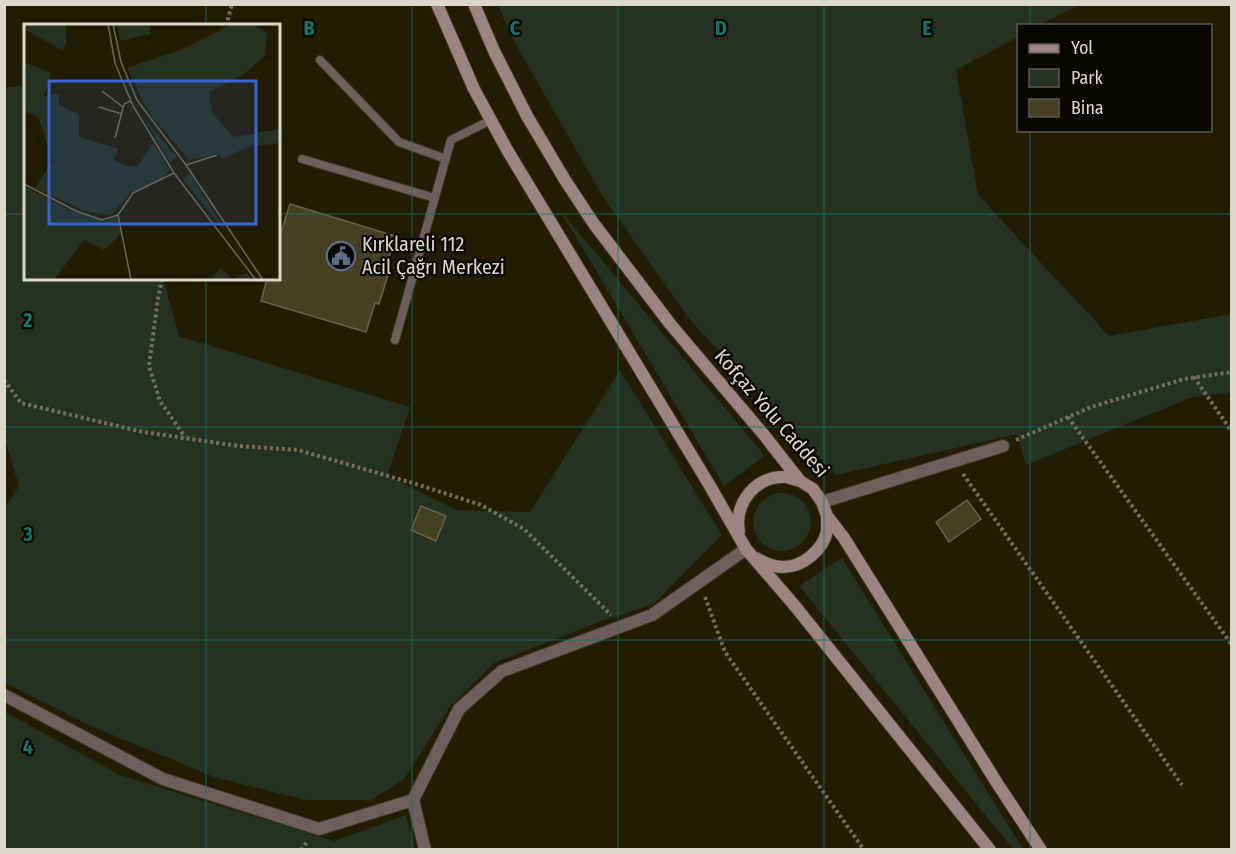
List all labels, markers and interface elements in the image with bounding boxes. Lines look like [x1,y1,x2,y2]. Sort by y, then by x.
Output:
text: B [303,16,315,40]
text: C [510,16,521,40]
text: D [715,16,727,40]
text: E [922,16,932,40]
inset map [24,24,280,280]
legend [1017,24,1212,132]
text: Yol [1071,37,1093,59]
text: Park [1071,67,1104,89]
text: Bina [1071,97,1104,119]
place label: Kırklareli 112 Acil Çağrı Merkezi [362,232,505,280]
public building icon: Kırklareli 112 Acil Çağrı Merkezi [325,240,357,272]
text: 2 [22,308,33,332]
street label: Kofçaz Yolu Caddesi [710,344,834,482]
text: 3 [22,522,33,546]
text: 4 [23,735,33,759]

